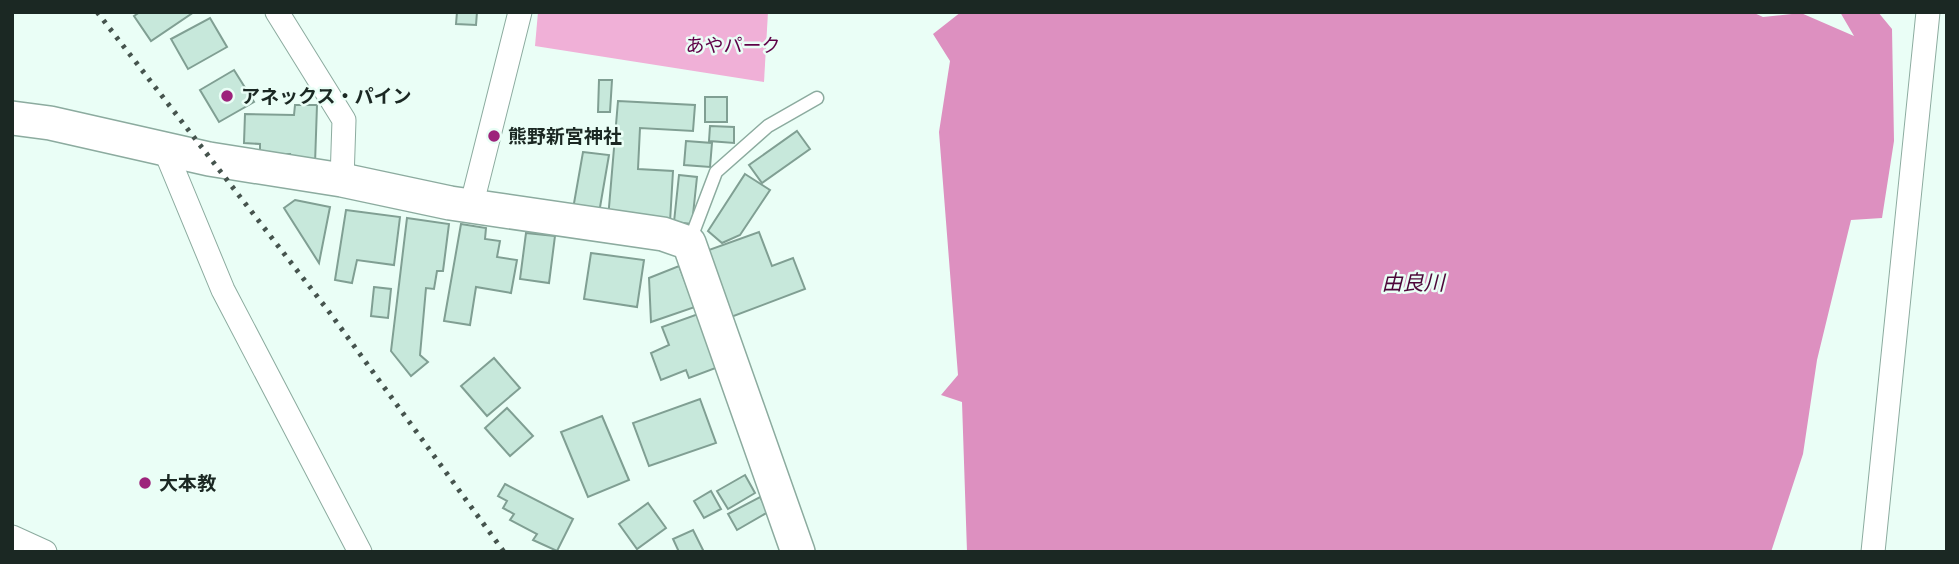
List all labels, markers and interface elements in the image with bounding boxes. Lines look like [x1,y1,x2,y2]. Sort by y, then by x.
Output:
park label: あやパーク [685,34,781,57]
place label: アネックス・パイン [241,85,411,108]
marker: アネックス・パイン [219,88,235,104]
place label: 熊野新宮神社 [508,125,622,148]
marker: 熊野新宮神社 [486,128,502,144]
water label: 由良川 [1382,270,1446,295]
place label: 大本教 [159,472,217,495]
marker: 大本教 [137,475,153,491]

